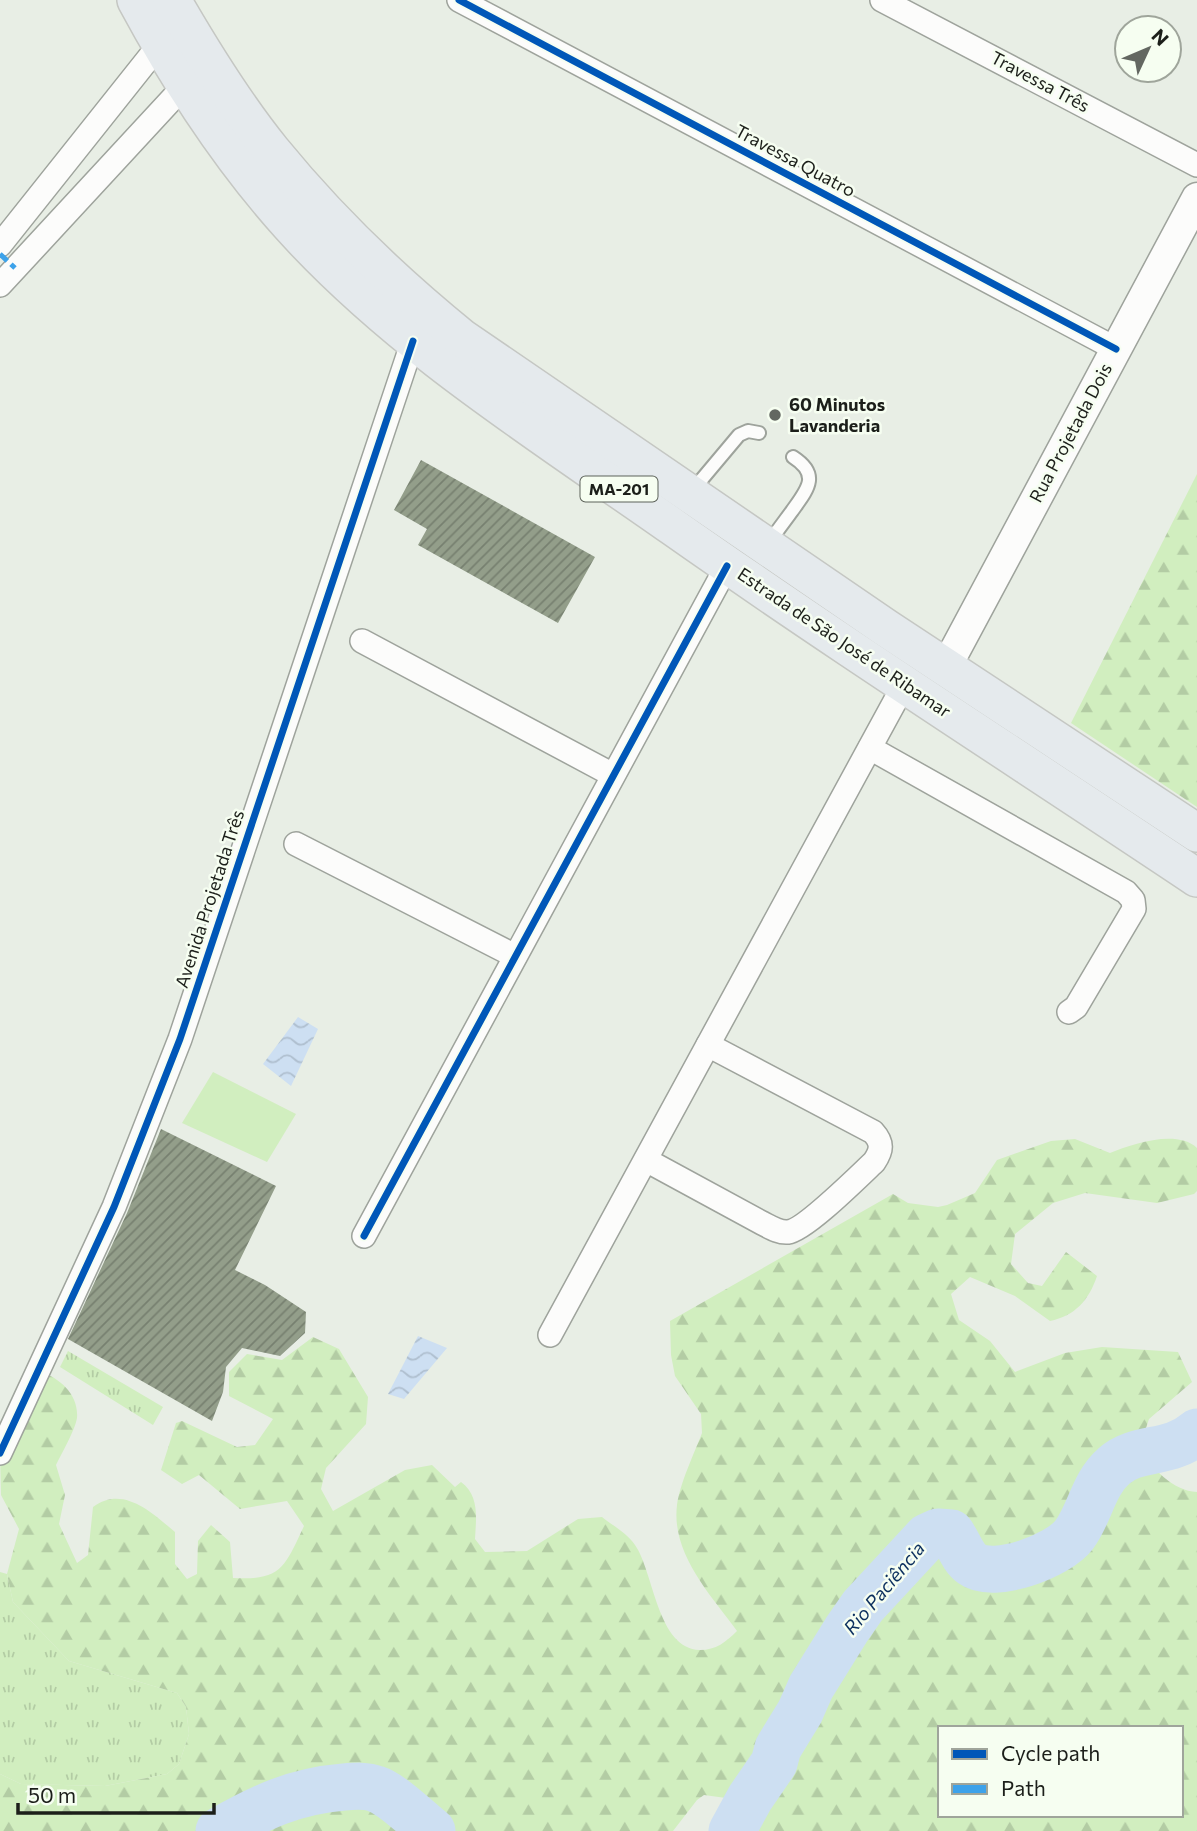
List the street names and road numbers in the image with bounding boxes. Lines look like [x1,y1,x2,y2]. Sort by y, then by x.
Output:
street label: Travessa Três [987,46,1094,116]
street label: Travessa Quatro [732,119,859,201]
street label: Rua Projetada Dois [1024,359,1116,506]
road number: MA-201 [580,476,658,502]
street label: Estrada de São José de Ribamar [734,562,955,722]
street label: Avenida Projetada Três [170,807,248,990]

